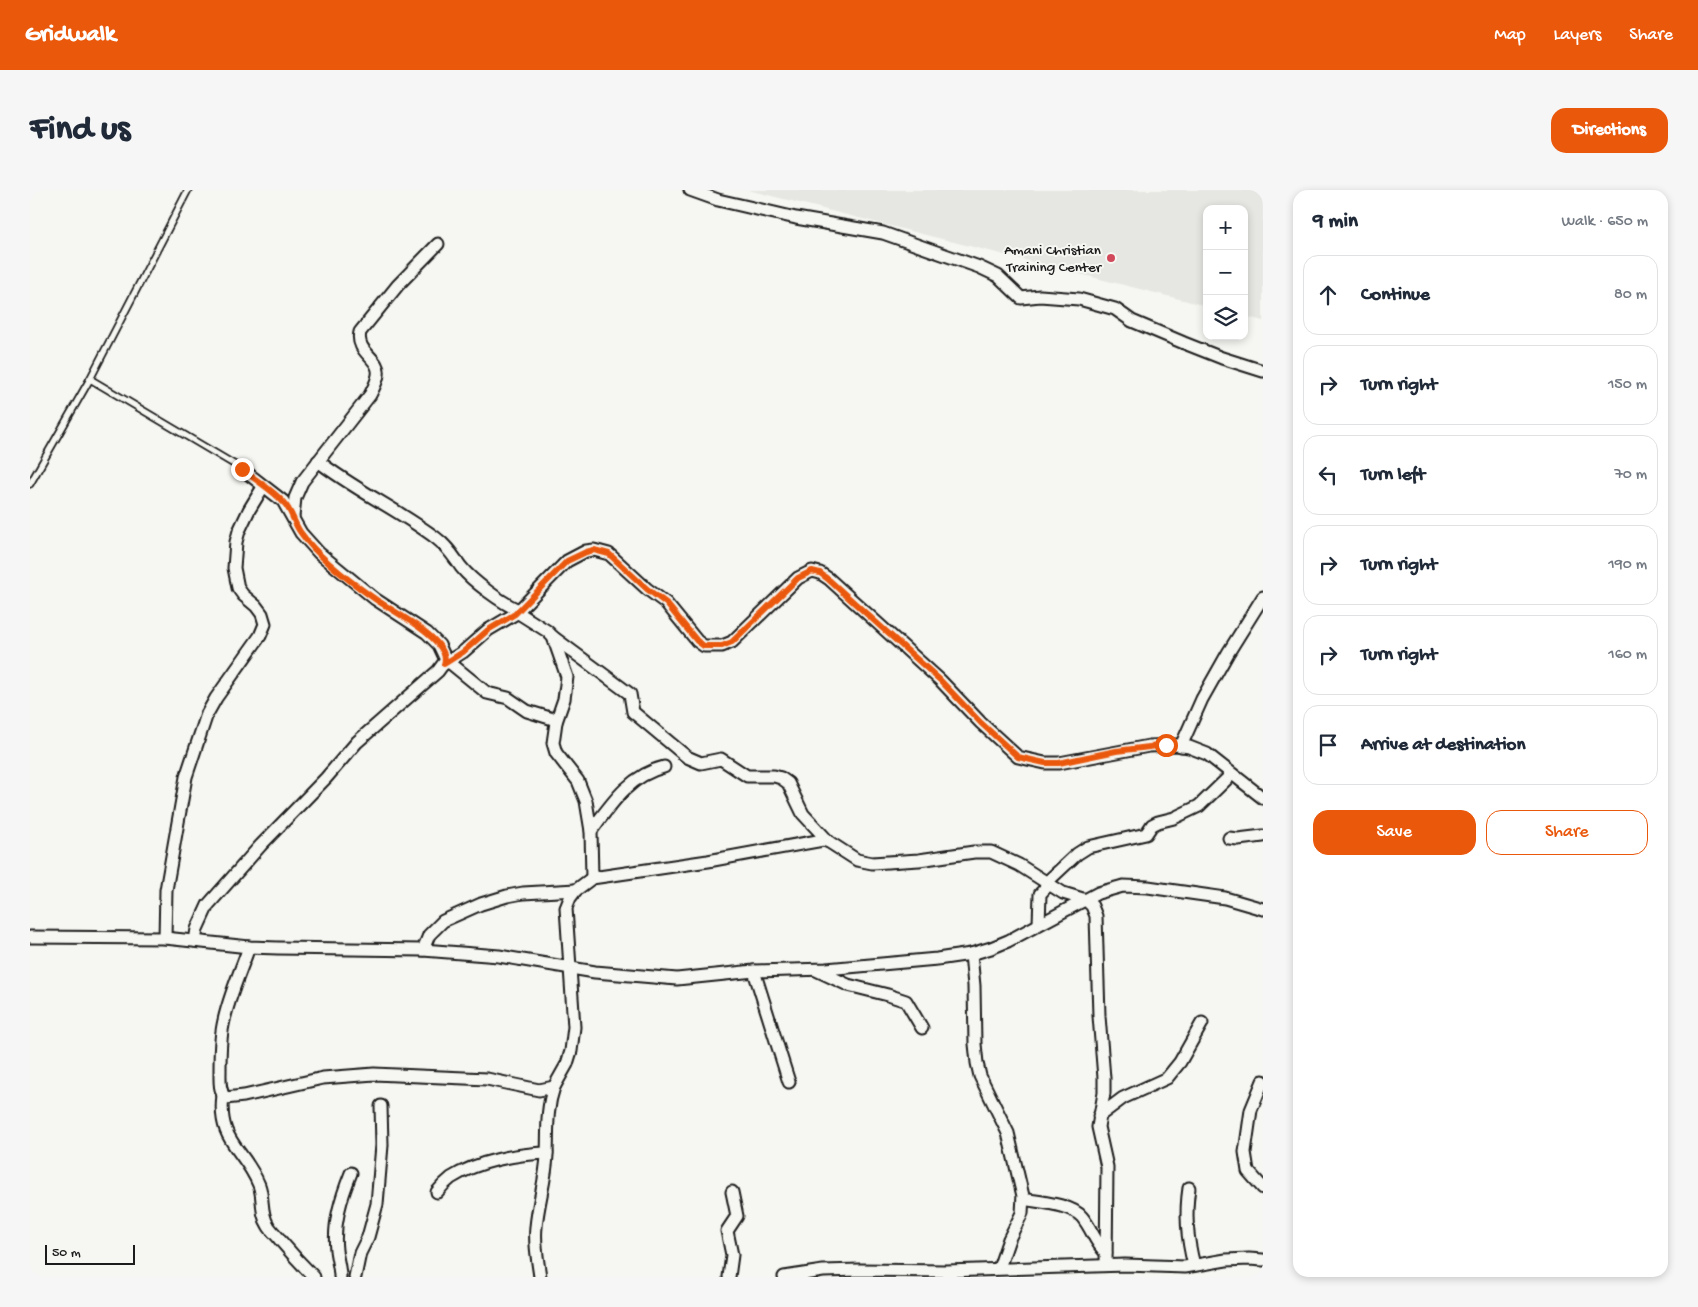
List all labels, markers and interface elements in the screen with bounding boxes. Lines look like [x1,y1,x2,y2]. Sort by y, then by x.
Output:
text: Gridwalk [25,21,116,50]
text: Map [1494,25,1526,46]
text: Layers [1554,25,1601,46]
text: Share [1629,25,1673,46]
button: Directions [1551,108,1668,153]
text: Find us [30,110,130,151]
map controls [1203,205,1248,340]
button: + [1203,205,1248,250]
text: 9 min [1313,210,1358,235]
text: Walk · 650 m [1562,213,1648,232]
place label: Amani Christian Training Center [1004,242,1103,277]
button: − [1203,250,1248,295]
marker: Amani Christian Training Center [1105,252,1117,264]
icon: ahead [1314,281,1342,309]
text: Continue [1361,284,1430,307]
text: 80 m [1614,286,1647,305]
button: layers [1203,295,1248,340]
icon: right [1314,371,1342,399]
text: Turn right [1361,374,1437,397]
text: 150 m [1608,376,1647,395]
route end [231,458,254,481]
icon: left [1314,461,1342,489]
text: Turn left [1361,464,1425,487]
text: 70 m [1614,466,1647,485]
icon: right [1314,551,1342,579]
text: Turn right [1361,554,1437,577]
text: 190 m [1608,556,1647,575]
icon: right [1314,641,1342,669]
text: Turn right [1361,644,1437,667]
text: 160 m [1608,646,1647,665]
icon: arrive [1314,731,1342,759]
route start [1155,734,1178,757]
text: Arrive at destination [1361,734,1525,757]
button: Save [1313,810,1476,855]
button: Share [1486,810,1648,855]
scale bar [45,1242,135,1265]
text: 50 m [52,1245,81,1262]

